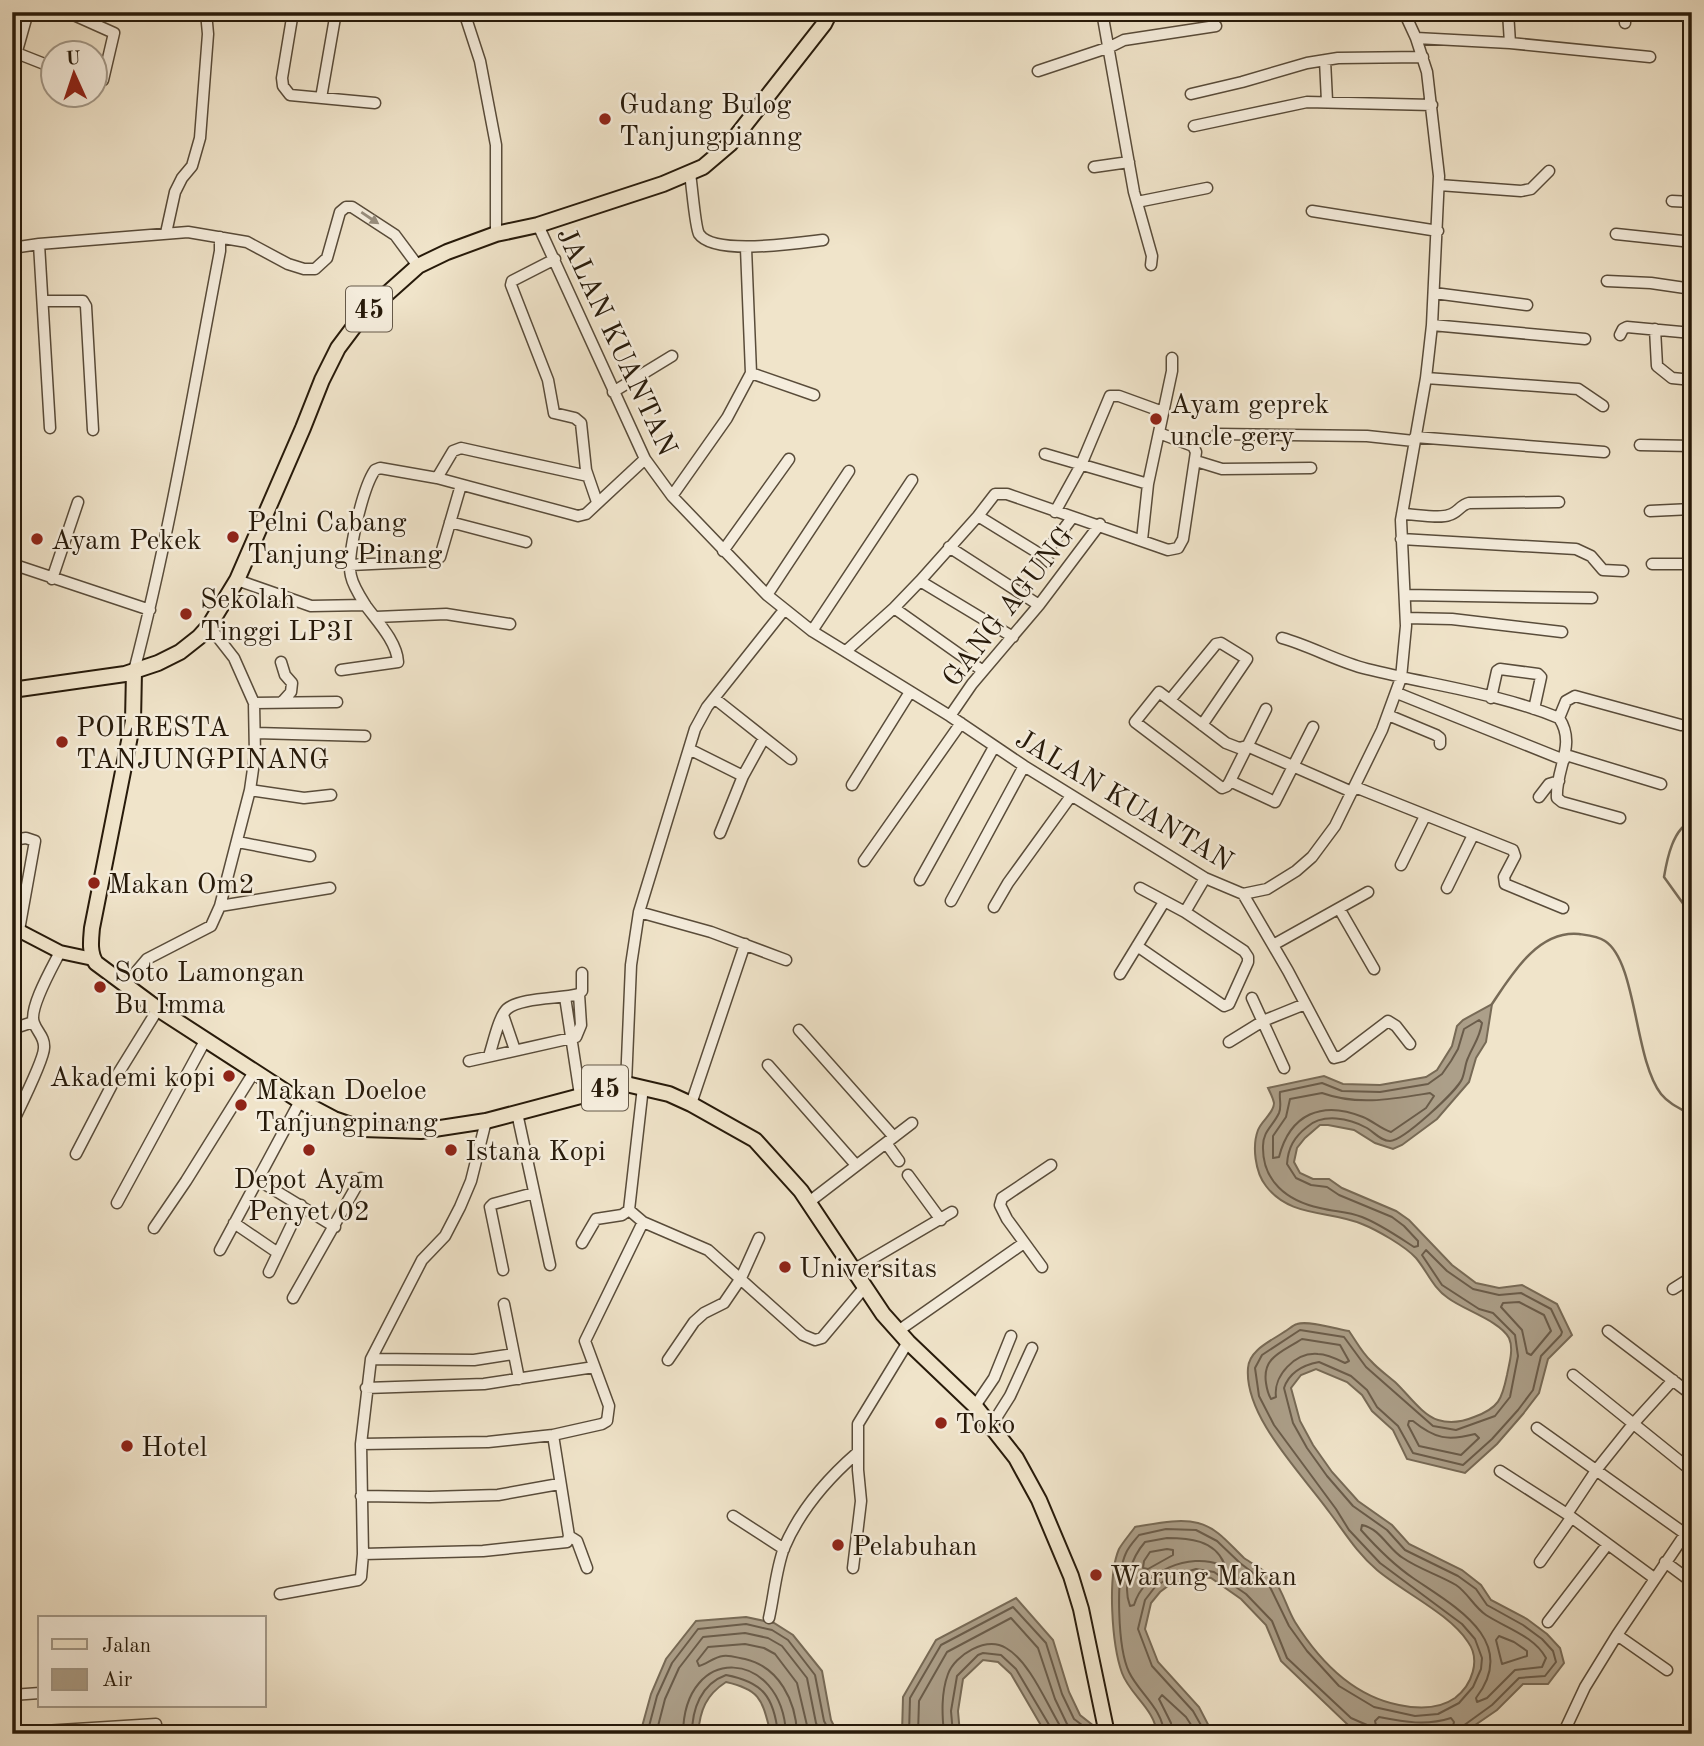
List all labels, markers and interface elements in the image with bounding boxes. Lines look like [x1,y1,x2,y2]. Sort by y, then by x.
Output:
north arrow [38,38,108,108]
text: U [65,50,81,69]
place label: Gudang Bulog Tanjungpianng [619,92,802,152]
marker: Gudang Bulog Tanjungpianng [597,111,613,127]
one-way arrow [360,211,380,224]
street label: JALAN KUANTAN [550,224,680,461]
road number: 45 [346,286,392,332]
place label: Ayam geprek uncle gery [1170,392,1329,452]
marker: Ayam geprek uncle gery [1148,411,1164,427]
place label: Pelni Cabang Tanjung Pinang [247,510,442,570]
street label: GANG AGUNG [939,523,1080,693]
place label: Ayam Pekek [51,528,201,556]
marker: Pelni Cabang Tanjung Pinang [225,529,241,545]
marker: Ayam Pekek [29,531,45,547]
place label: Sekolah Tinggi LP3I [200,587,353,647]
marker: Sekolah Tinggi LP3I [178,606,194,622]
place label: POLRESTA TANJUNGPINANG [76,715,329,775]
street label: JALAN KUANTAN [1010,726,1237,878]
marker: POLRESTA TANJUNGPINANG [54,734,70,750]
place label: Makan Om2 [108,872,255,900]
marker: Makan Om2 [86,875,102,891]
place label: Soto Lamongan Bu Imma [114,960,305,1020]
marker: Soto Lamongan Bu Imma [92,979,108,995]
place label: Akademi kopi [50,1065,215,1093]
road number: 45 [582,1065,628,1110]
marker: Akademi kopi [221,1068,237,1084]
place label: Makan Doeloe Tanjungpinang [255,1078,438,1138]
marker: Makan Doeloe Tanjungpinang [233,1097,249,1113]
place label: Istana Kopi [465,1139,606,1167]
marker: Depot Ayam Penyet 02 [301,1142,317,1158]
marker: Istana Kopi [443,1142,459,1158]
place label: Depot Ayam Penyet 02 [234,1167,384,1227]
place label: Universitas [799,1256,937,1284]
marker: Universitas [777,1259,793,1275]
place label: Toko [955,1412,1015,1440]
marker: Toko [933,1415,949,1431]
place label: Hotel [141,1435,207,1463]
marker: Hotel [119,1438,135,1454]
place label: Pelabuhan [852,1534,977,1562]
marker: Pelabuhan [830,1537,846,1553]
place label: Warung Makan [1110,1564,1297,1592]
marker: Warung Makan [1088,1567,1104,1583]
legend [38,1616,266,1708]
text: Jalan [102,1636,151,1657]
text: Air [102,1670,133,1691]

